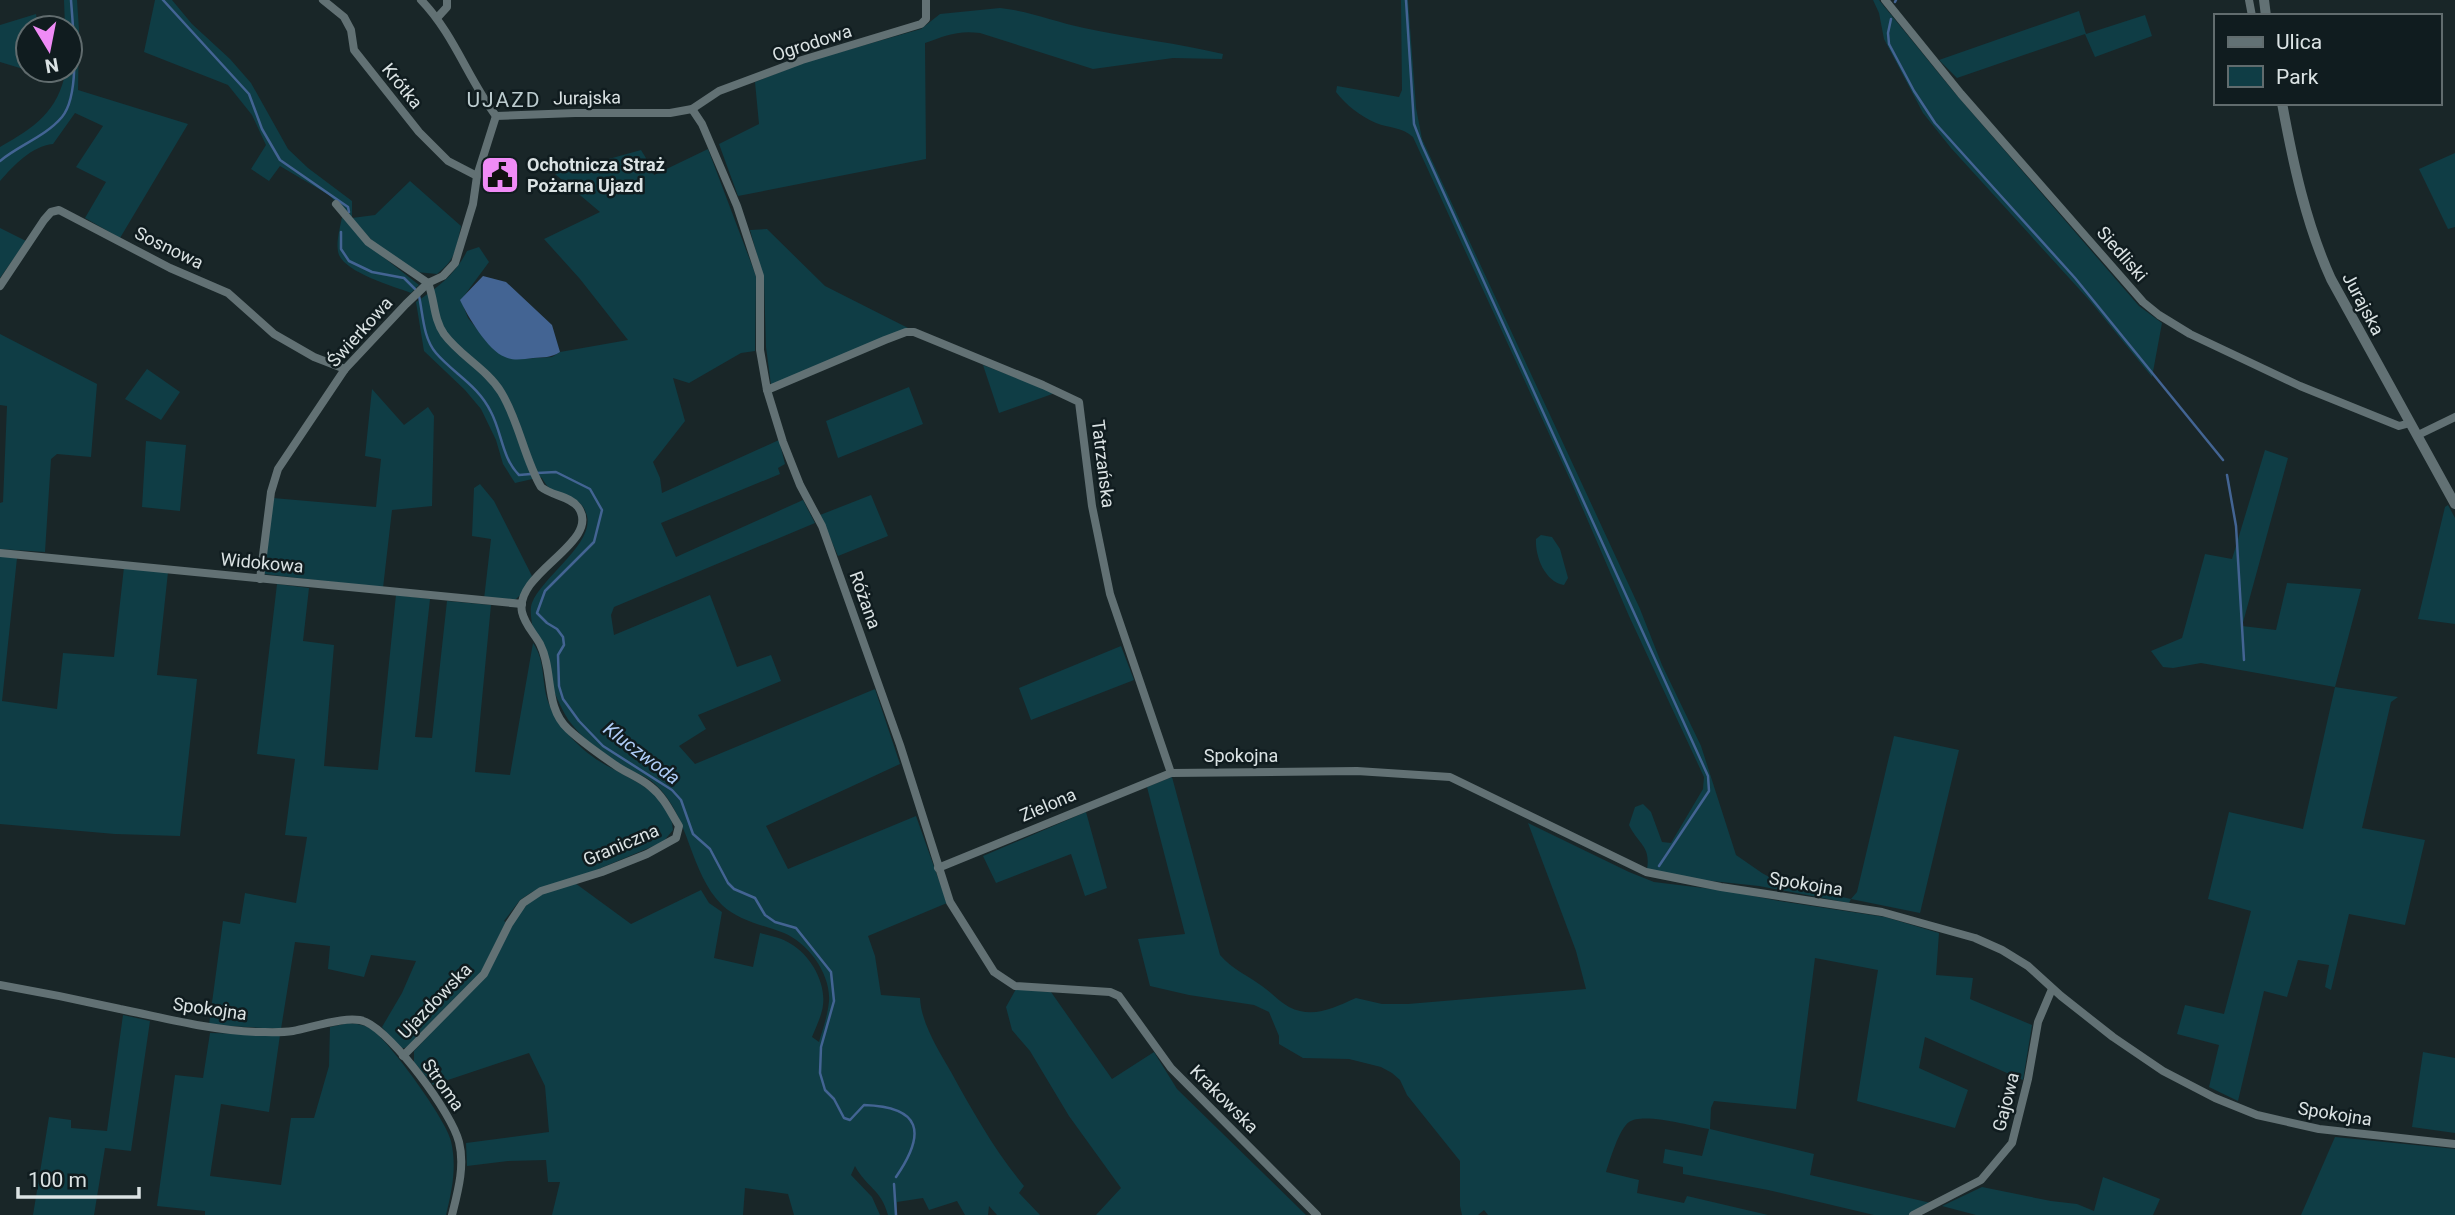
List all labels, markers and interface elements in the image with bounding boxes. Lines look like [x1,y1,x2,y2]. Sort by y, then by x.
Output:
north arrow [14,14,84,84]
legend [2214,14,2441,105]
street label: Ogrodowa [769,20,854,65]
text: Ulica [2276,30,2322,54]
text: N [43,53,60,78]
street label: Krótka [378,59,427,113]
text: Park [2276,65,2319,89]
street label: Jurajska [553,86,621,109]
district label: UJAZD [466,88,542,112]
public building icon: Ochotnicza Straż Pożarna Ujazd [479,154,521,196]
place label: Ochotnicza Straż Pożarna Ujazd [527,154,665,196]
street label: Sosnowa [131,222,207,273]
street label: Siedliski [2093,222,2152,286]
street label: Jurajska [2338,269,2389,339]
street label: Świerkowa [323,292,397,371]
street label: Tatrzańska [1088,419,1119,509]
street label: Widokowa [220,548,305,577]
street label: Różana [845,568,886,631]
water label: Kluczwoda [599,717,684,790]
street label: Spokojna [1204,745,1278,766]
street label: Zielona [1017,783,1079,826]
street label: Graniczna [580,819,662,870]
street label: Spokojna [1768,867,1845,900]
street label: Ujazdowska [393,959,476,1043]
street label: Spokojna [172,993,248,1024]
street label: Stroma [418,1055,469,1115]
street label: Krakowska [1186,1060,1263,1137]
street label: Gajowa [1988,1070,2023,1134]
street label: Spokojna [2297,1097,2374,1130]
scale bar [18,1156,138,1200]
text: 100 m [28,1168,87,1192]

